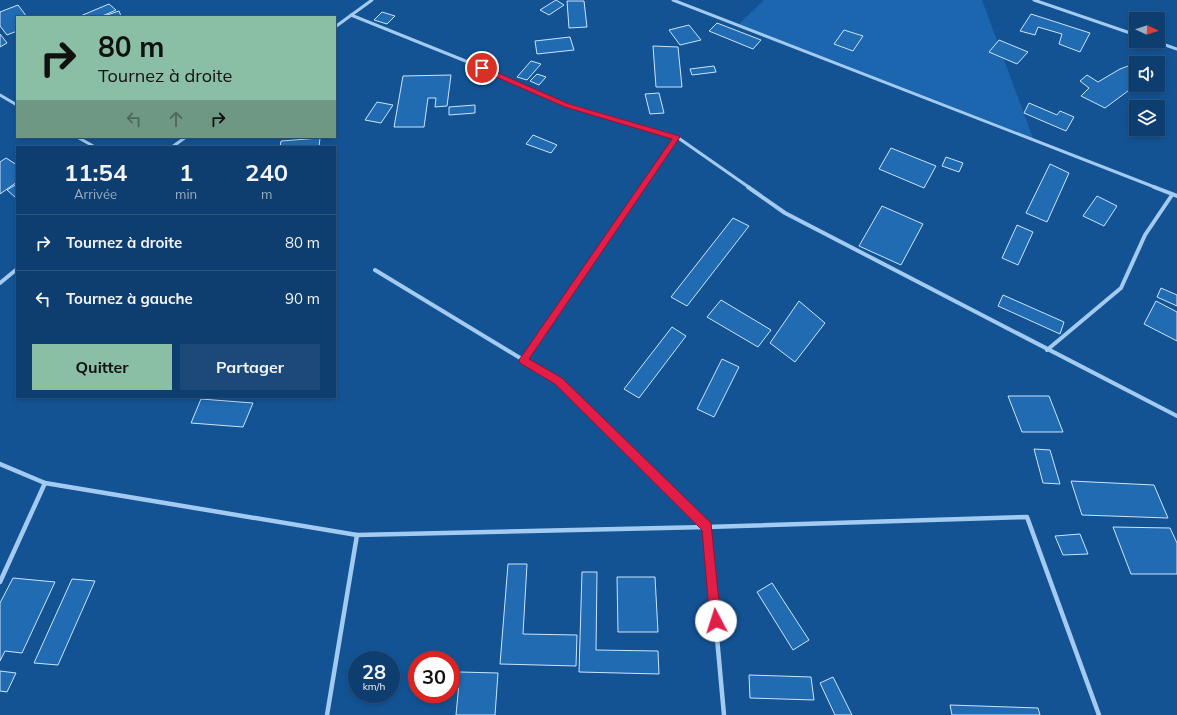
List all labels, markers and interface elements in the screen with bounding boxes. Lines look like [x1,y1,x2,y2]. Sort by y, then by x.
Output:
north arrow [1129,12,1165,48]
map controls [1129,12,1165,136]
text: 80 m [98,29,164,64]
icon: right [32,32,84,84]
pin [465,51,499,85]
button: sound [1129,56,1165,92]
icon: arrive [471,57,493,79]
text: Tournez à droite [98,64,232,87]
button: layers [1129,100,1165,136]
icon: left [123,108,145,130]
icon: ahead [165,108,187,130]
icon: right [207,108,229,130]
text: 11:54 [64,157,127,187]
text: 1 [179,157,193,187]
text: 240 [245,157,288,187]
text: Arrivée [74,186,117,202]
text: min [175,186,197,202]
text: m [261,186,272,202]
icon: right [32,232,54,254]
text: Tournez à droite [66,233,182,252]
text: 80 m [285,233,320,252]
icon: left [32,288,54,310]
text: Tournez à gauche [66,289,193,308]
text: 90 m [285,289,320,308]
button: Quitter [32,344,172,390]
button: Partager [180,344,320,390]
position arrow [695,600,737,642]
speed limit sign: 30 [408,651,460,703]
text: 28 [362,659,386,684]
text: km/h [363,680,385,693]

